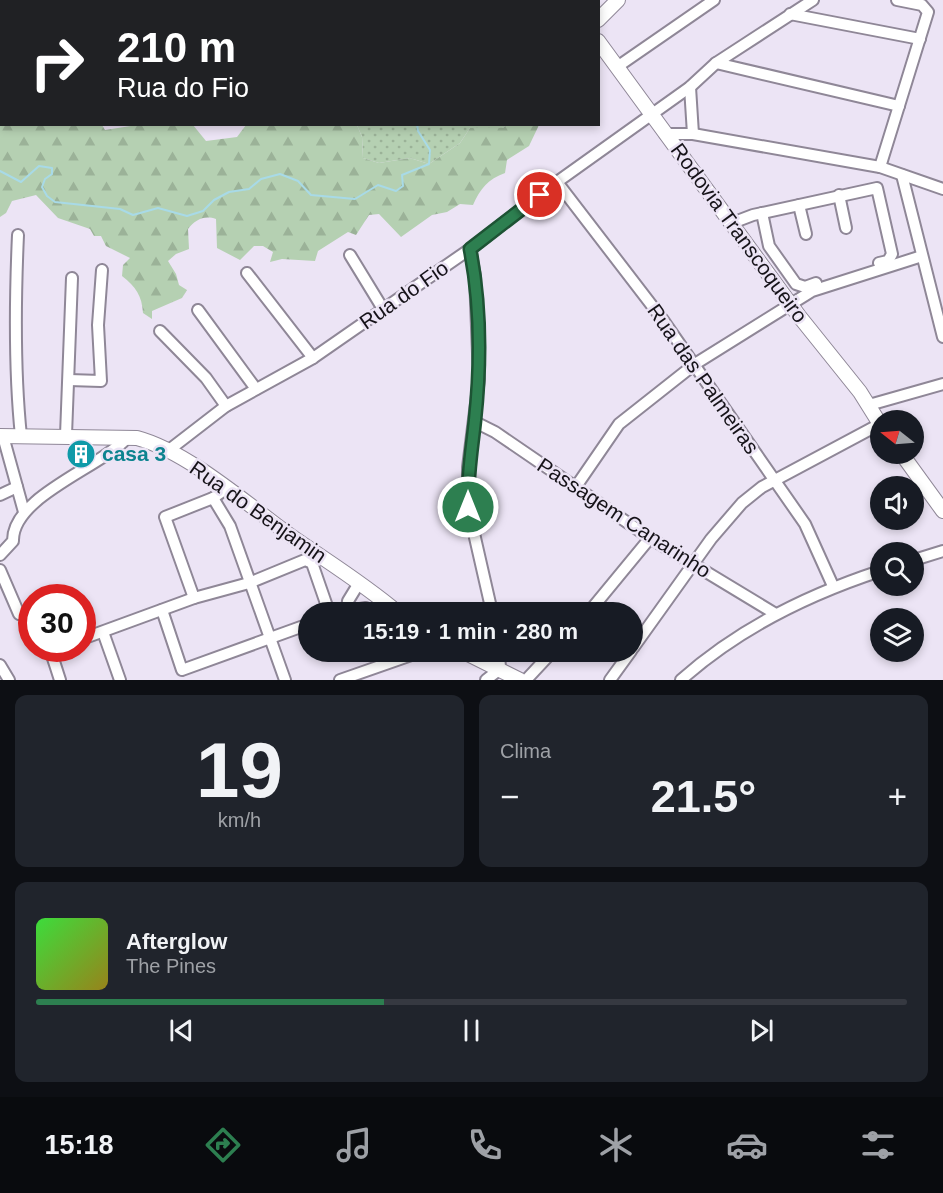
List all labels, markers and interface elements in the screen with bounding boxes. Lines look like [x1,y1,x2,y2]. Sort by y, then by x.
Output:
icon: right [18,24,96,102]
text: 210 m [117,24,236,71]
text: Rua do Fio [117,73,249,103]
street label: Rodovia Transcoqueiro [667,139,812,327]
pin [514,169,565,220]
icon: arrive [523,178,556,211]
street label: Rua do Fio [355,256,452,333]
street label: Rua das Palmeiras [643,299,764,458]
north arrow [870,410,924,464]
map controls [870,410,924,662]
building icon: casa 3 [65,438,97,470]
place label: casa 3 [102,442,166,465]
street label: Passagem Canarinho [533,453,715,582]
street label: Rua do Benjamin [186,456,331,567]
position arrow [436,475,500,539]
button: sound [870,476,924,530]
button: search [870,542,924,596]
speed limit sign: 30 [18,584,96,662]
button: layers [870,608,924,662]
text: 15:19 · 1 min · 280 m [363,619,578,644]
text: 19 [196,726,283,814]
text: Clima [500,740,551,762]
text: 21.5° [651,771,756,822]
text: − [500,778,519,815]
text: + [888,778,907,815]
text: km/h [218,809,261,831]
text: Afterglow [126,929,227,954]
text: The Pines [126,955,216,977]
icon: previous [165,1014,198,1047]
icon: pause [455,1014,488,1047]
icon: next [745,1014,778,1047]
icon: directions [202,1124,244,1166]
icon: music [333,1124,375,1166]
icon: phone [464,1124,506,1166]
icon: climate [595,1124,637,1166]
icon: car [726,1124,768,1166]
icon: filters [857,1124,899,1166]
text: 15:18 [44,1130,113,1160]

